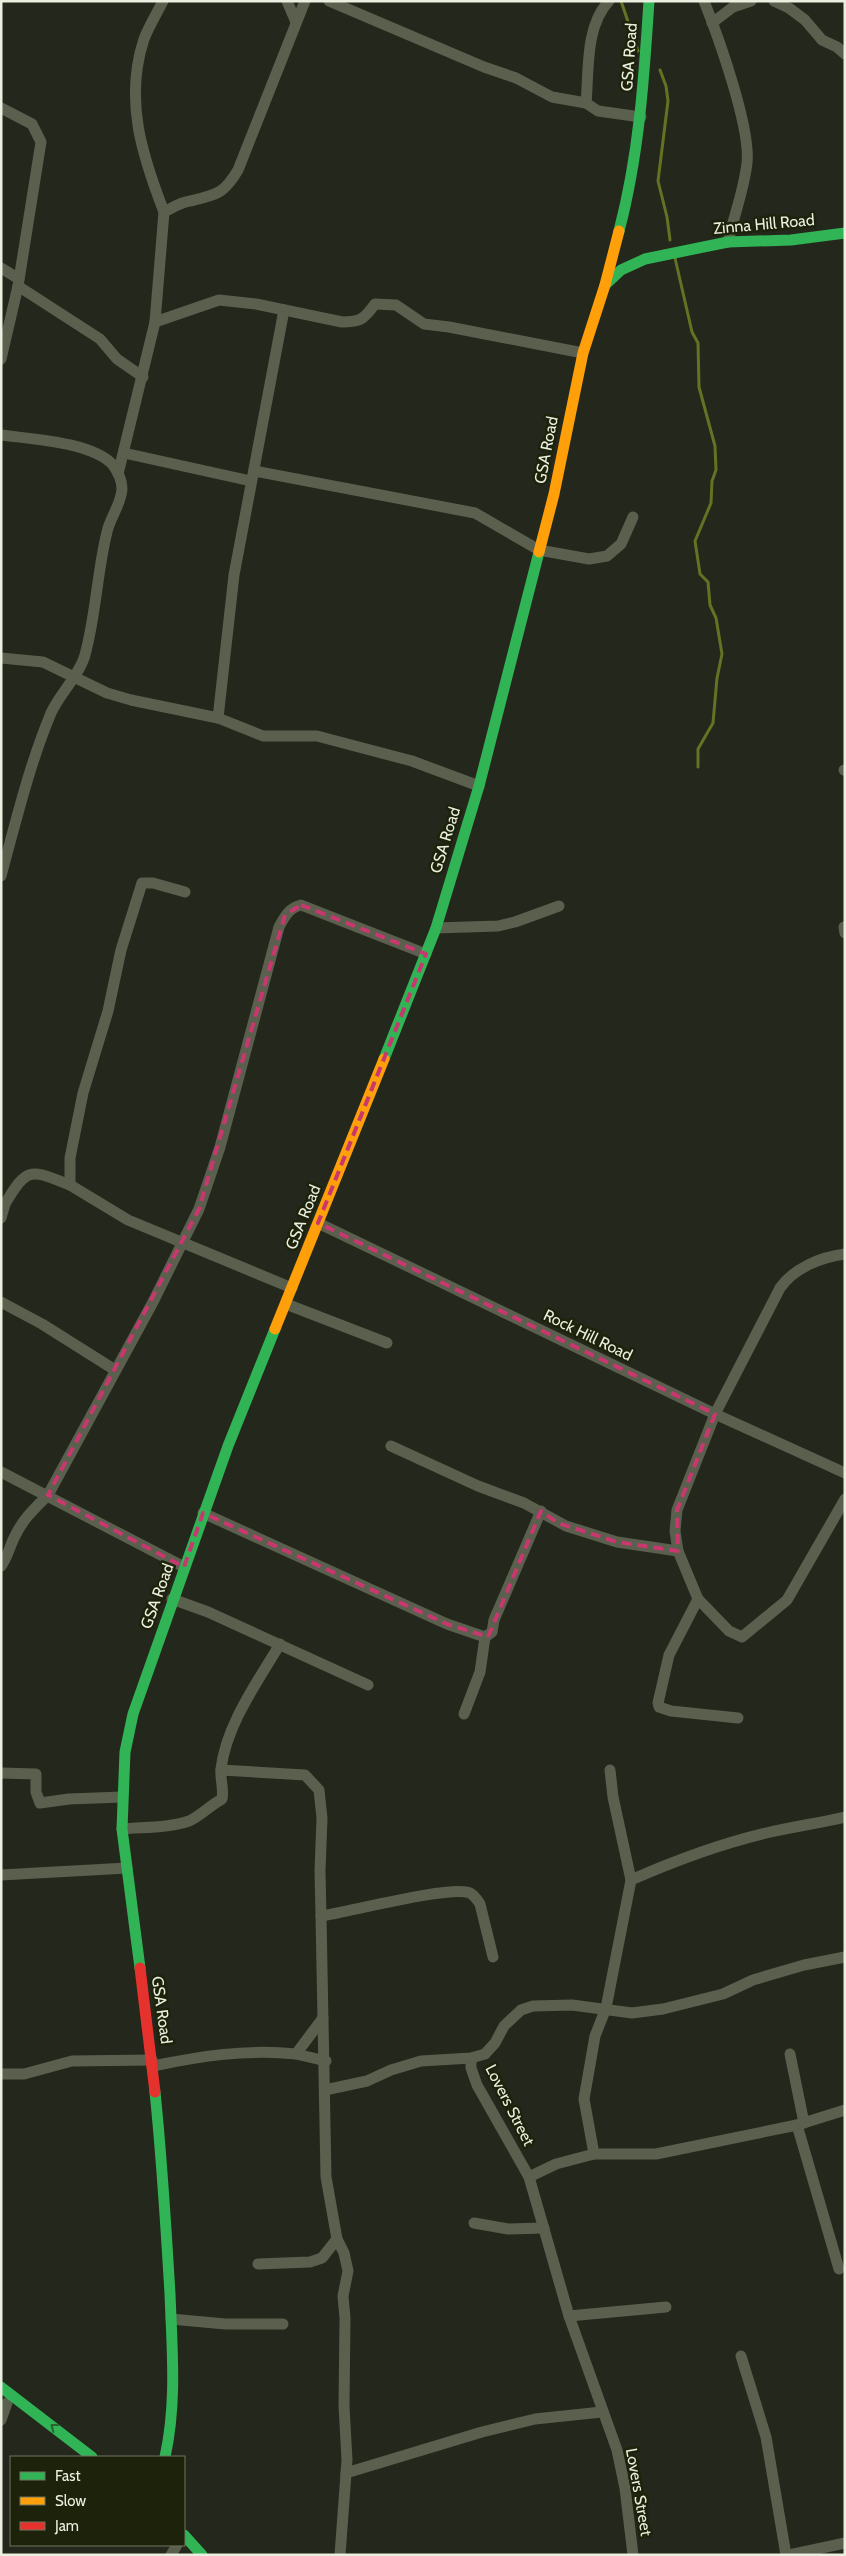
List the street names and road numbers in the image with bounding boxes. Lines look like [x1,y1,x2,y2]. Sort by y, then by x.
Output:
street label: GSA Road [617,22,641,92]
street label: Zinna Hill Road [713,210,815,238]
street label: GSA Road [530,415,562,485]
street label: GSA Road [426,805,464,875]
street label: GSA Road [281,1182,325,1252]
street label: Rock Hill Road [540,1305,636,1365]
street label: GSA Road [136,1561,178,1631]
street label: GSA Road [148,1975,176,2045]
street label: Lovers Street [481,2061,539,2149]
street label: Lovers Street [622,2447,656,2538]

